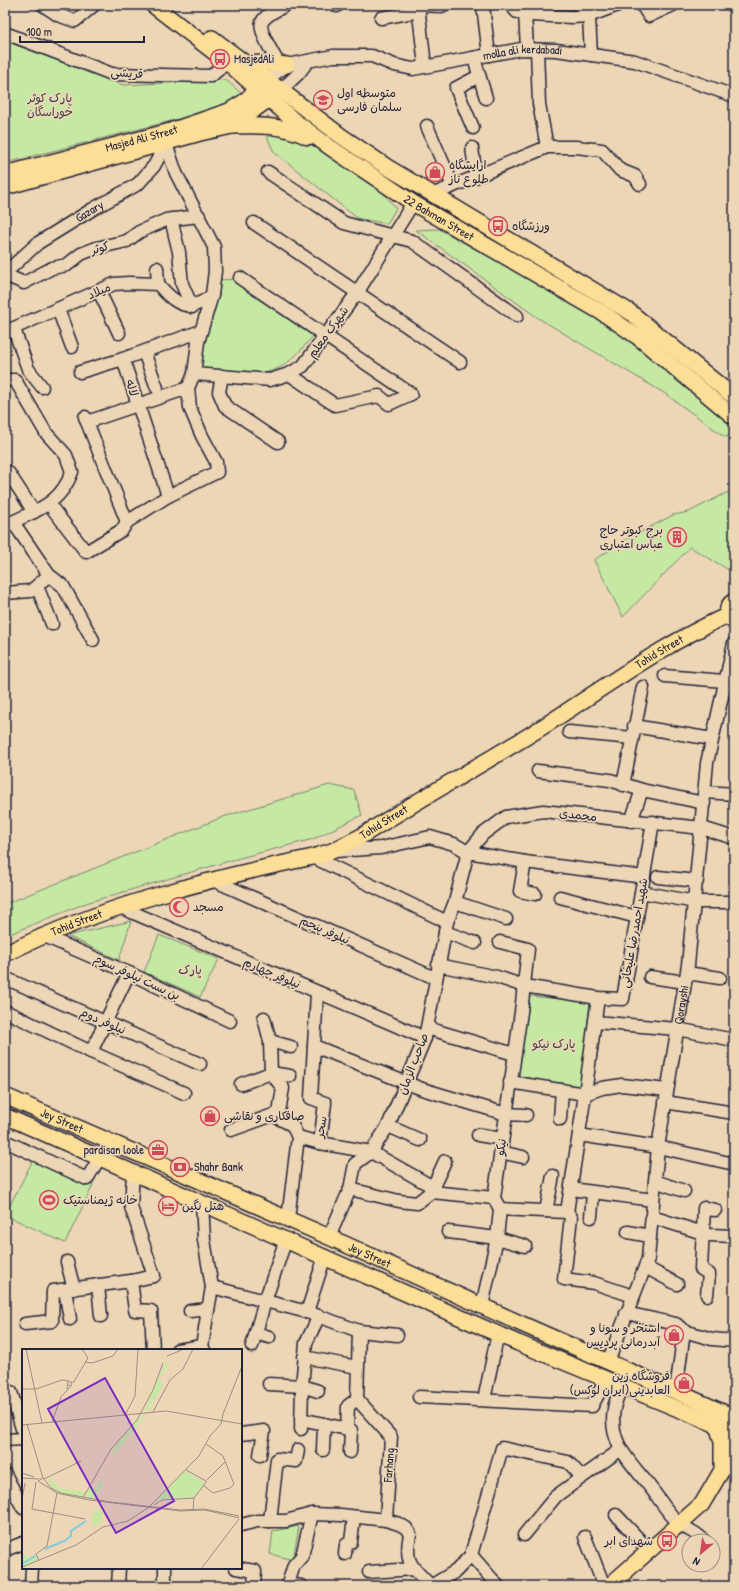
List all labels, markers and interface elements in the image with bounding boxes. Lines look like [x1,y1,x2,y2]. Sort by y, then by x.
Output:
scale bar [20,18,144,44]
text: 100 m [26,23,52,40]
street label: molla ali kerdabadi [481,40,563,64]
bus stop icon: MasjedAli [209,48,231,70]
place label: MasjedAli [234,50,274,67]
street label: قریشی [110,63,144,82]
place label: متوسطه اول سلمان فارسی [337,84,402,115]
park label: پارک کوثر خوراسگان [27,89,73,120]
school or university icon: متوسطه اول سلمان فارسی [312,89,334,111]
street label: Masjed Ali Street [103,120,180,156]
place label: ارایشگاه طلوع ناز [448,156,489,188]
shop icon: ارایشگاه طلوع ناز [424,161,446,183]
street label: 22 Bahman Street [401,190,478,245]
street label: Gazary [72,196,106,226]
bus stop icon: ورزشگاه [487,215,509,237]
place label: ورزشگاه [512,217,550,234]
street label: کوثر [88,237,111,258]
street label: میلاد [84,278,113,303]
street label: شهرک معلم [303,302,353,362]
street label: لاله [122,377,143,398]
place label: برج کبوتر حاج عباس اعتباری [600,521,663,552]
building icon: برج کبوتر حاج عباس اعتباری [666,526,688,548]
street label: Tohid Street [632,630,687,673]
street label: Tohid Street [356,800,411,843]
street label: محمدی [558,804,598,825]
street label: شهید احمدرضا علیخانی [615,877,652,989]
mosque icon: مسجد [168,896,190,918]
place label: مسجد [193,898,224,915]
street label: Tohid Street [48,905,105,940]
street label: نیلوفر پنجم [297,911,353,949]
street label: بن بست نیلوفر سوم [91,949,183,1005]
street label: نیلوفر چهارم [241,953,303,993]
park label: پارک [178,961,202,978]
street label: Qorayshi [669,984,693,1026]
street label: نیلوفر دوم [77,1003,129,1039]
street label: صاحب الزمان [393,1031,432,1097]
park label: پارک نیکو [532,1035,575,1052]
street label: Jey Street [38,1103,87,1137]
shop icon: صافکاری و نقاشی [199,1105,221,1127]
place label: صافکاری و نقاشی [224,1107,304,1124]
street label: سحر [310,1115,331,1140]
street label: نیکو [491,1137,510,1157]
office icon: pardisan loole [147,1139,169,1161]
place label: pardisan loole [84,1141,144,1158]
bank icon: Shahr Bank [169,1156,191,1178]
place label: Shahr Bank [194,1158,243,1175]
sports icon: خانه ژیمناستیک [38,1189,60,1211]
place label: خانه ژیمناستیک [63,1191,138,1208]
hotel icon: هتل نگین [157,1195,179,1217]
place label: هتل نگین [182,1197,224,1214]
street label: Jey Street [346,1238,395,1272]
place label: استخر و سونا و آبدرمانی پردیس [586,1319,661,1350]
shop icon: استخر و سونا و آبدرمانی پردیس [663,1324,685,1346]
inset map [22,1349,242,1569]
place label: فروشگاه زین العابدینی(ایران لوکس) [570,1367,670,1398]
shop icon: فروشگاه زین العابدینی(ایران لوکس) [673,1372,695,1394]
street label: Farhang [379,1447,398,1484]
bus stop icon: شهدای ابر [656,1530,678,1552]
place label: شهدای ابر [603,1532,653,1549]
north arrow [681,1533,721,1573]
text: N [690,1554,702,1569]

